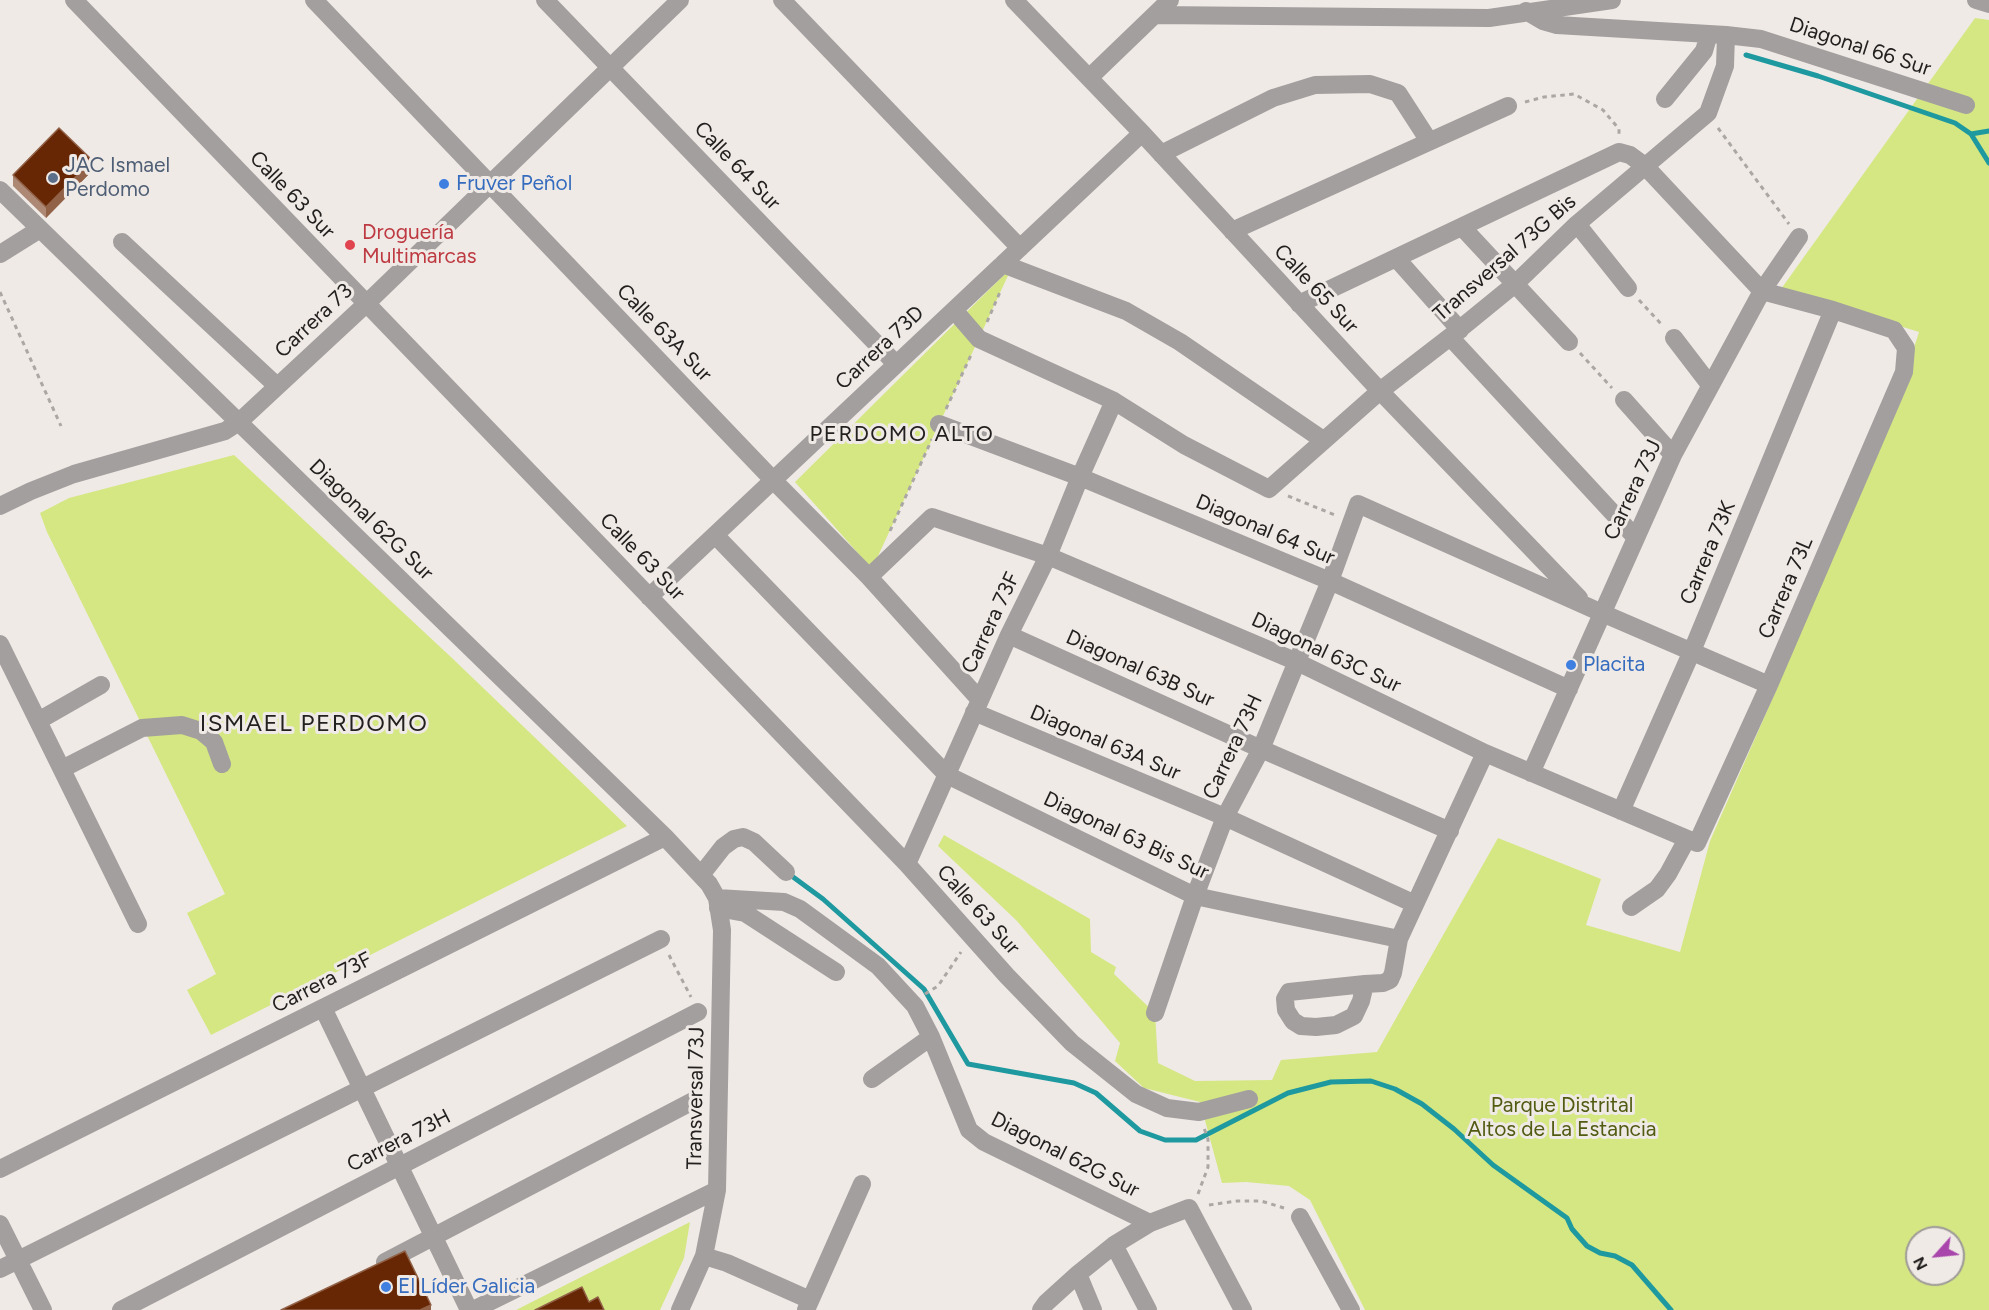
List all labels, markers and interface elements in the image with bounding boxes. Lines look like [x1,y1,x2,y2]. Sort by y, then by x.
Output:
street label: Diagonal 66 Sur [1786,12,1934,82]
street label: Calle 64 Sur [688,116,786,216]
street label: Calle 63 Sur [244,146,340,244]
place label: JAC Ismael Perdomo [65,153,170,203]
marker: JAC Ismael Perdomo [46,171,60,185]
place label: Fruver Peñol [456,171,572,197]
marker: Fruver Peñol [437,177,451,191]
street label: Transversal 73G Bis [1429,189,1581,327]
place label: Droguería Multimarcas [362,220,476,270]
marker: Droguería Multimarcas [343,238,357,252]
street label: Calle 65 Sur [1268,239,1364,339]
street label: Carrera 73 [270,279,358,363]
street label: Calle 63A Sur [611,279,717,387]
street label: Carrera 73D [831,301,929,395]
district label: PERDOMO ALTO [810,422,994,448]
street label: Carrera 73J [1599,436,1667,544]
street label: Diagonal 62G Sur [304,454,438,586]
street label: Diagonal 64 Sur [1192,489,1338,571]
street label: Carrera 73K [1675,497,1741,609]
street label: Calle 63 Sur [594,508,690,606]
street label: Carrera 73L [1753,533,1819,643]
street label: Carrera 73F [957,568,1025,678]
street label: Diagonal 63C Sur [1247,607,1405,699]
street label: Diagonal 63B Sur [1062,625,1218,713]
place label: Placita [1583,652,1645,678]
marker: Placita [1564,658,1578,672]
street label: Carrera 73H [1198,690,1268,804]
street label: Diagonal 63A Sur [1026,700,1184,786]
district label: ISMAEL PERDOMO [200,710,428,738]
street label: Diagonal 63 Bis Sur [1039,787,1213,885]
street label: Calle 63 Sur [931,860,1025,960]
street label: Carrera 73F [268,947,376,1019]
street label: Transversal 73J [682,1026,710,1170]
park label: Parque Distrital Altos de La Estancia [1467,1093,1657,1143]
street label: Carrera 73H [343,1104,455,1178]
street label: Diagonal 62G Sur [987,1107,1143,1203]
north arrow [1905,1226,1965,1286]
text: N [1909,1254,1932,1273]
place label: El Líder Galicia [398,1274,535,1300]
marker: El Líder Galicia [379,1280,393,1294]

